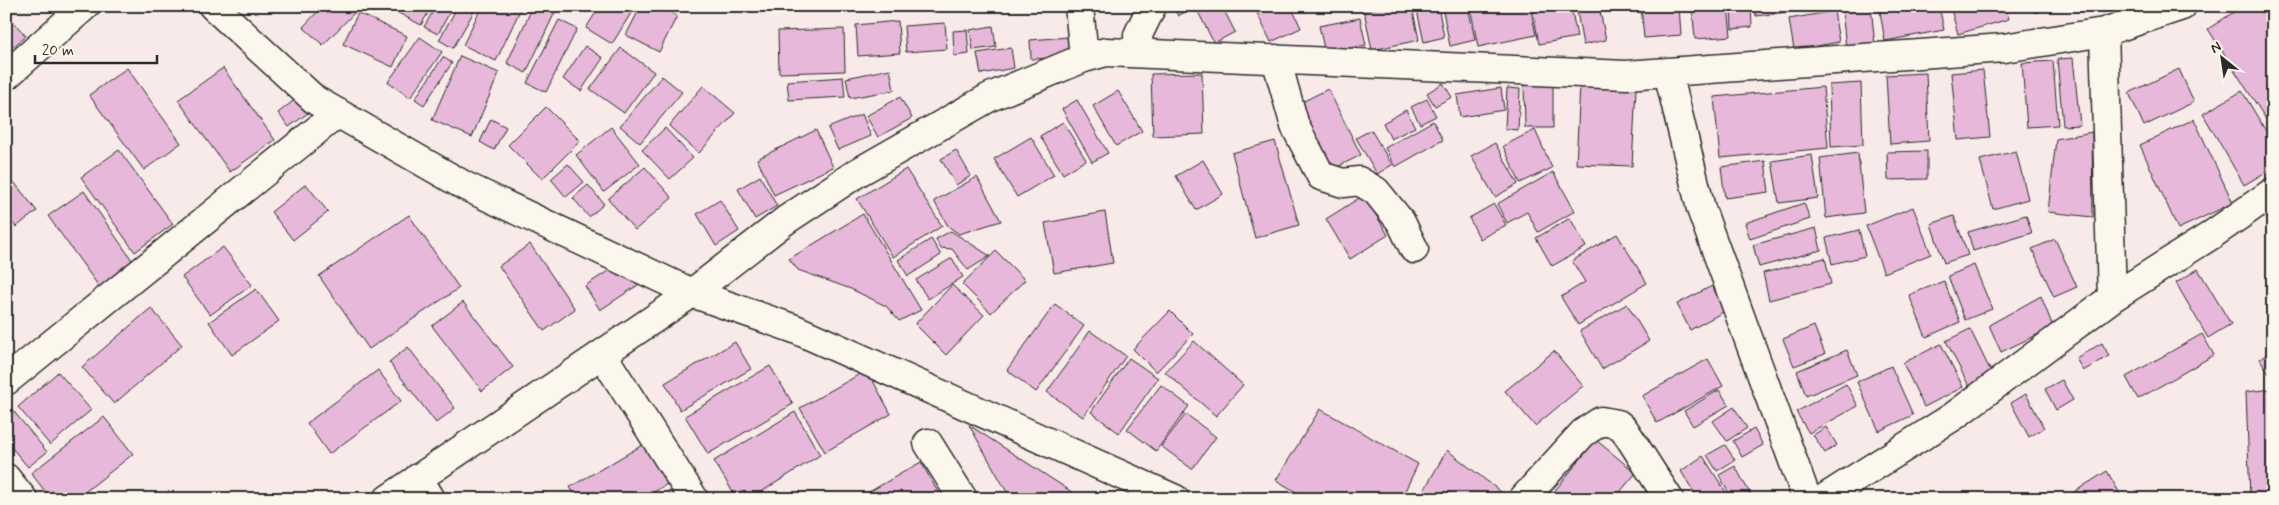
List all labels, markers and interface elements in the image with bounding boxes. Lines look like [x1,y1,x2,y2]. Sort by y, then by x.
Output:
scale bar [35,32,158,64]
north arrow [2196,32,2246,82]
text: N [2207,37,2225,58]
text: 20 m [42,41,74,61]

